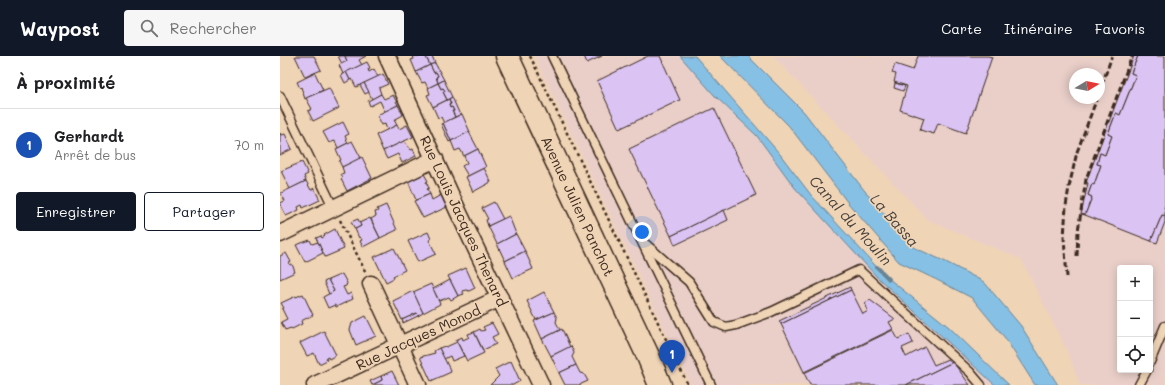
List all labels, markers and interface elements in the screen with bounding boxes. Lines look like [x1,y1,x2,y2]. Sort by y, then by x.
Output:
search box [124,10,404,46]
text: Waypost [20,16,100,41]
icon: search [138,17,160,39]
text: Rechercher [170,18,257,38]
text: Carte [941,19,982,38]
text: Itinéraire [1004,19,1073,38]
text: Favoris [1095,19,1145,38]
north arrow [1069,68,1105,104]
text: À proximité [16,71,115,93]
text: Gerhardt [54,126,124,146]
street label: Rue Louis Jacques Thenard [416,132,512,310]
street label: Avenue Julien Panchot [537,133,619,279]
text: 1 [26,136,32,153]
text: 70 m [234,136,264,153]
text: Arrêt de bus [54,146,136,163]
water label: Canal du Moulin [805,171,897,269]
water label: La Bassa [866,189,924,251]
button: Enregistrer [16,192,136,231]
button: Partager [144,192,264,231]
your location [632,222,652,242]
map controls [1117,265,1153,373]
button: + [1117,265,1153,301]
street label: Rue Jacques Monod [353,300,483,374]
button: − [1117,301,1153,337]
button: locate [1117,337,1153,373]
pin: 1 [659,340,685,373]

